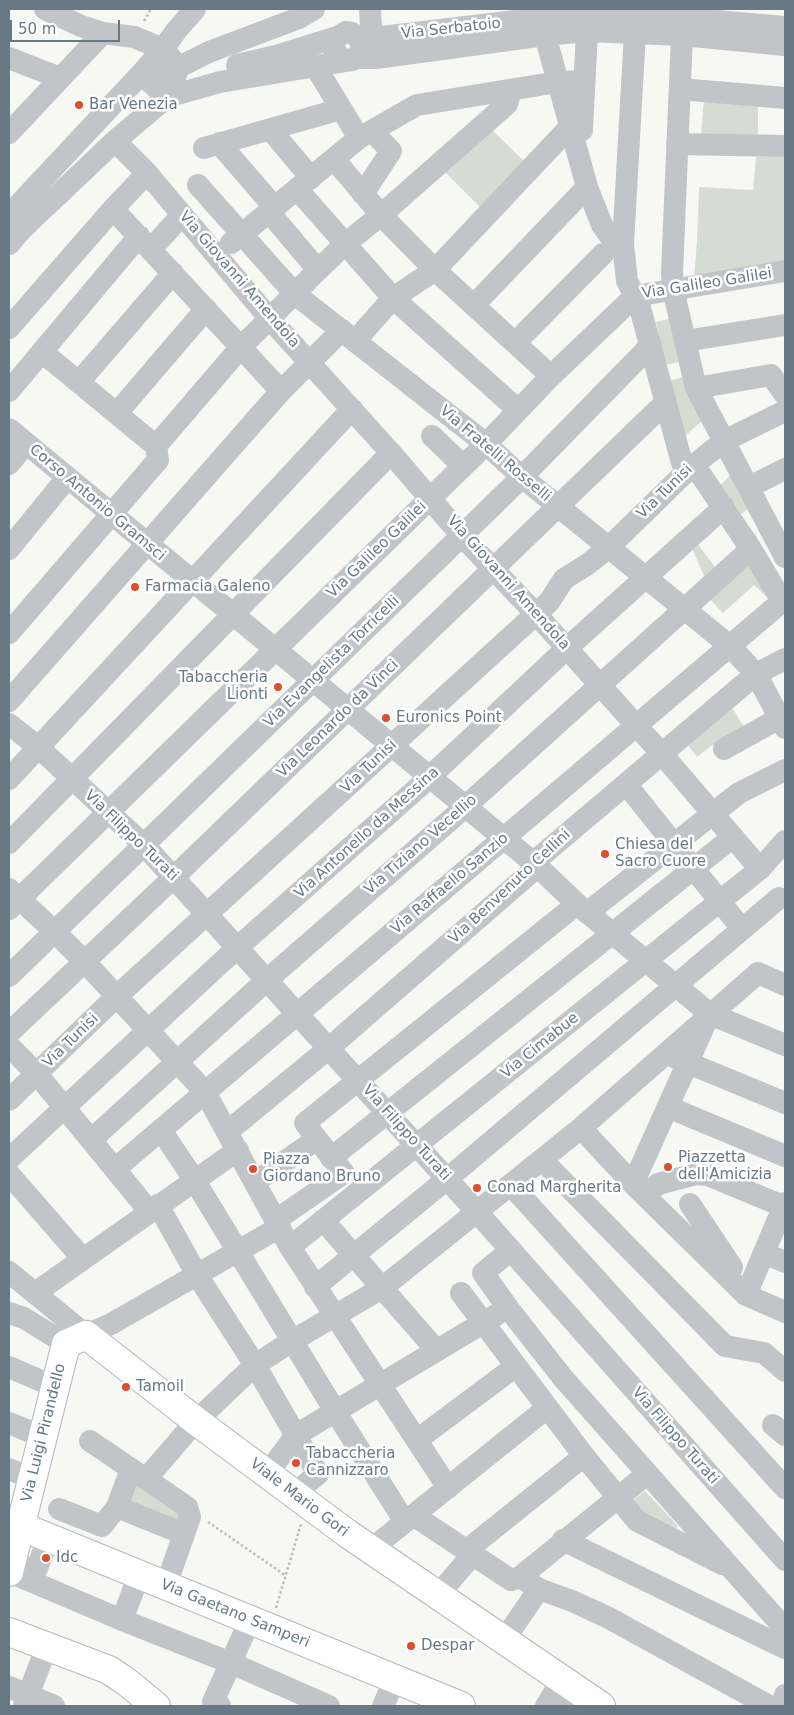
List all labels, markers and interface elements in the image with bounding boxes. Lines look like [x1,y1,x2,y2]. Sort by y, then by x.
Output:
scale bar [12,10,122,42]
street label: Via Serbatoio [400,15,502,43]
text: 50 m [18,20,56,38]
place label: Bar Venezia [89,96,178,114]
marker: Bar Venezia [73,99,85,111]
street label: Via Giovanni Amendola [175,208,303,352]
street label: Via Galileo Galilei [641,265,773,303]
street label: Via Fratelli Rosselli [436,402,554,506]
street label: Corso Antonio Gramsci [25,441,169,565]
street label: Via Tunisi [634,461,696,523]
street label: Via Galileo Galilei [324,498,430,602]
street label: Via Giovanni Amendola [443,512,573,654]
place label: Farmacia Galeno [145,578,270,596]
marker: Farmacia Galeno [129,581,141,593]
street label: Via Evangelista Torricelli [260,592,404,732]
street label: Via Leonardo da Vinci [273,656,403,782]
place label: Tabaccheria Lionti [179,669,268,704]
marker: Tabaccheria Lionti [272,681,284,693]
place label: Euronics Point [396,709,502,727]
marker: Euronics Point [380,712,392,724]
street label: Via Tunisi [337,737,401,797]
street label: Via Antonello da Messina [291,763,443,903]
street label: Via Filippo Turati [81,787,181,885]
street label: Via Tiziano Vecellio [361,791,481,899]
street label: Via Benvenuto Cellini [445,826,575,948]
street label: Via Raffaello Sanzio [388,830,512,938]
place label: Chiesa del Sacro Cuore [615,836,706,871]
marker: Chiesa del Sacro Cuore [599,848,611,860]
street label: Via Cimabue [498,1009,582,1083]
street label: Via Tunisi [40,1010,102,1072]
street label: Via Filippo Turati [358,1081,454,1185]
place label: Piazzetta dell'Amicizia [678,1149,772,1184]
place label: Piazza Giordano Bruno [263,1151,381,1186]
marker: Piazzetta dell'Amicizia [662,1161,674,1173]
marker: Piazza Giordano Bruno [247,1163,259,1175]
place label: Conad Margherita [487,1179,621,1197]
marker: Conad Margherita [471,1182,483,1194]
street label: Via Luigi Pirandello [18,1362,70,1504]
place label: Tamoil [136,1378,184,1396]
marker: Tamoil [120,1381,132,1393]
street label: Via Filippo Turati [628,1384,722,1488]
place label: Tabaccheria Cannizzaro [306,1445,395,1480]
street label: Viale Mario Gori [246,1455,352,1541]
marker: Tabaccheria Cannizzaro [290,1457,302,1469]
place label: Idc [56,1549,78,1567]
marker: Idc [40,1552,52,1564]
street label: Via Gaetano Samperi [158,1576,312,1652]
place label: Despar [421,1637,474,1655]
marker: Despar [405,1640,417,1652]

